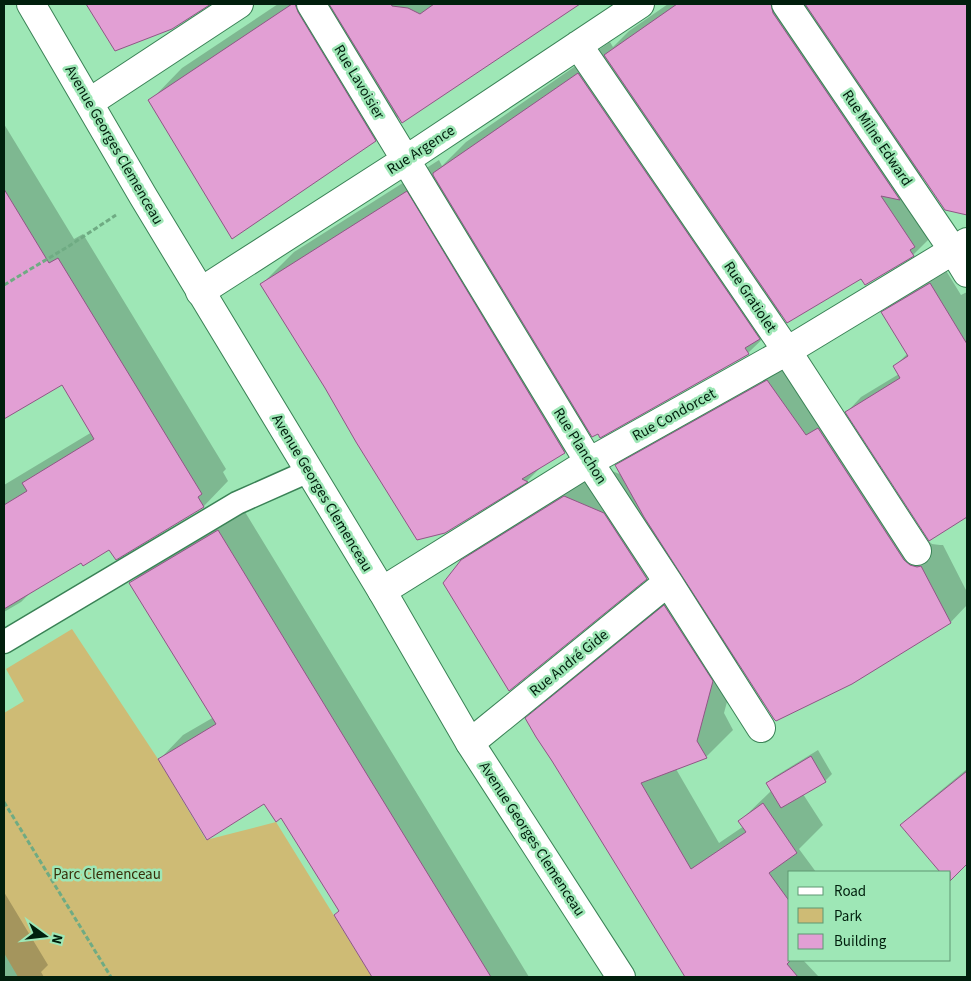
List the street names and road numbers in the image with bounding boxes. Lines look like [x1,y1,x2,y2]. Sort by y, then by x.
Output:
street label: Rue Lavoisier [329,41,390,124]
street label: Avenue Georges Clemenceau [60,62,168,228]
street label: Rue Milne Edward [837,86,917,190]
street label: Rue Argence [383,120,459,180]
street label: Rue Gratiolet [718,257,782,337]
street label: Rue Condorcet [628,383,720,447]
street label: Rue Planchon [548,404,612,488]
street label: Avenue Georges Clemenceau [266,410,378,576]
street label: Rue André Gide [525,625,613,701]
street label: Avenue Georges Clemenceau [474,758,590,920]

